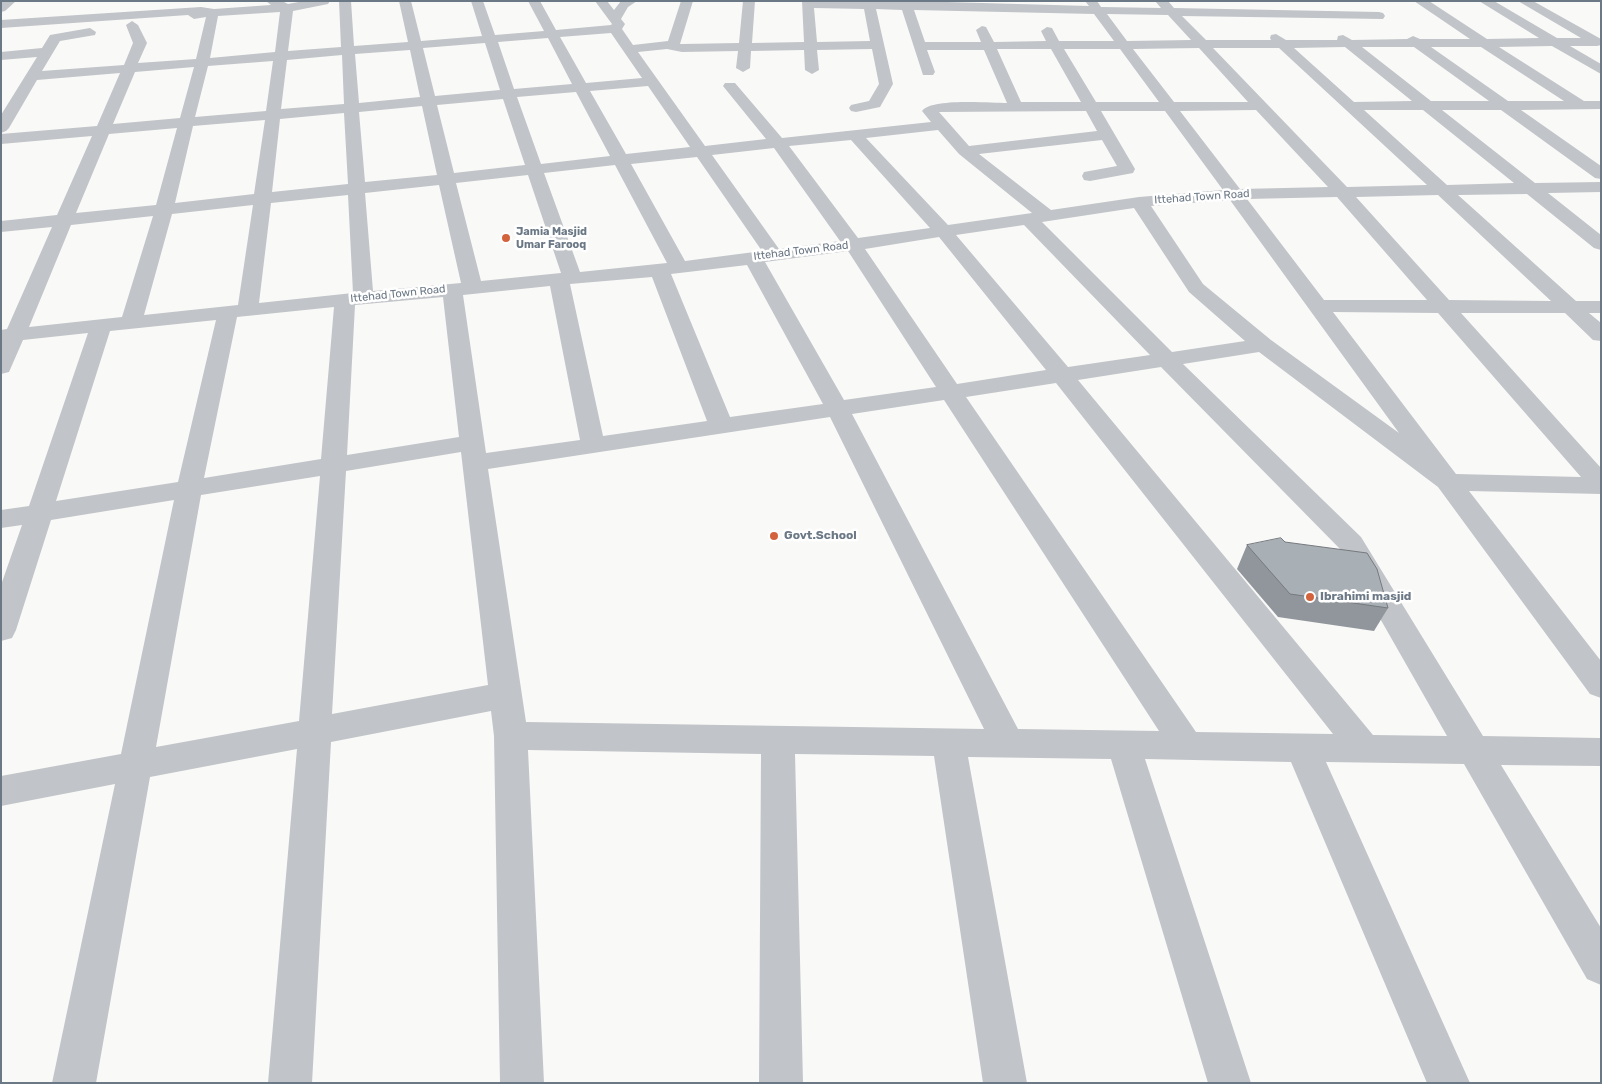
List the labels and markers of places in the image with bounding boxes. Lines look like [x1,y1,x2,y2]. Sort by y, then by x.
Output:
place label: Jamia Masjid Umar Farooq [516,225,587,251]
marker: Jamia Masjid Umar Farooq [500,232,512,244]
place label: Govt.School [784,529,857,543]
marker: Govt.School [768,530,780,542]
place label: Ibrahimi masjid [1320,590,1411,604]
marker: Ibrahimi masjid [1304,591,1316,603]

